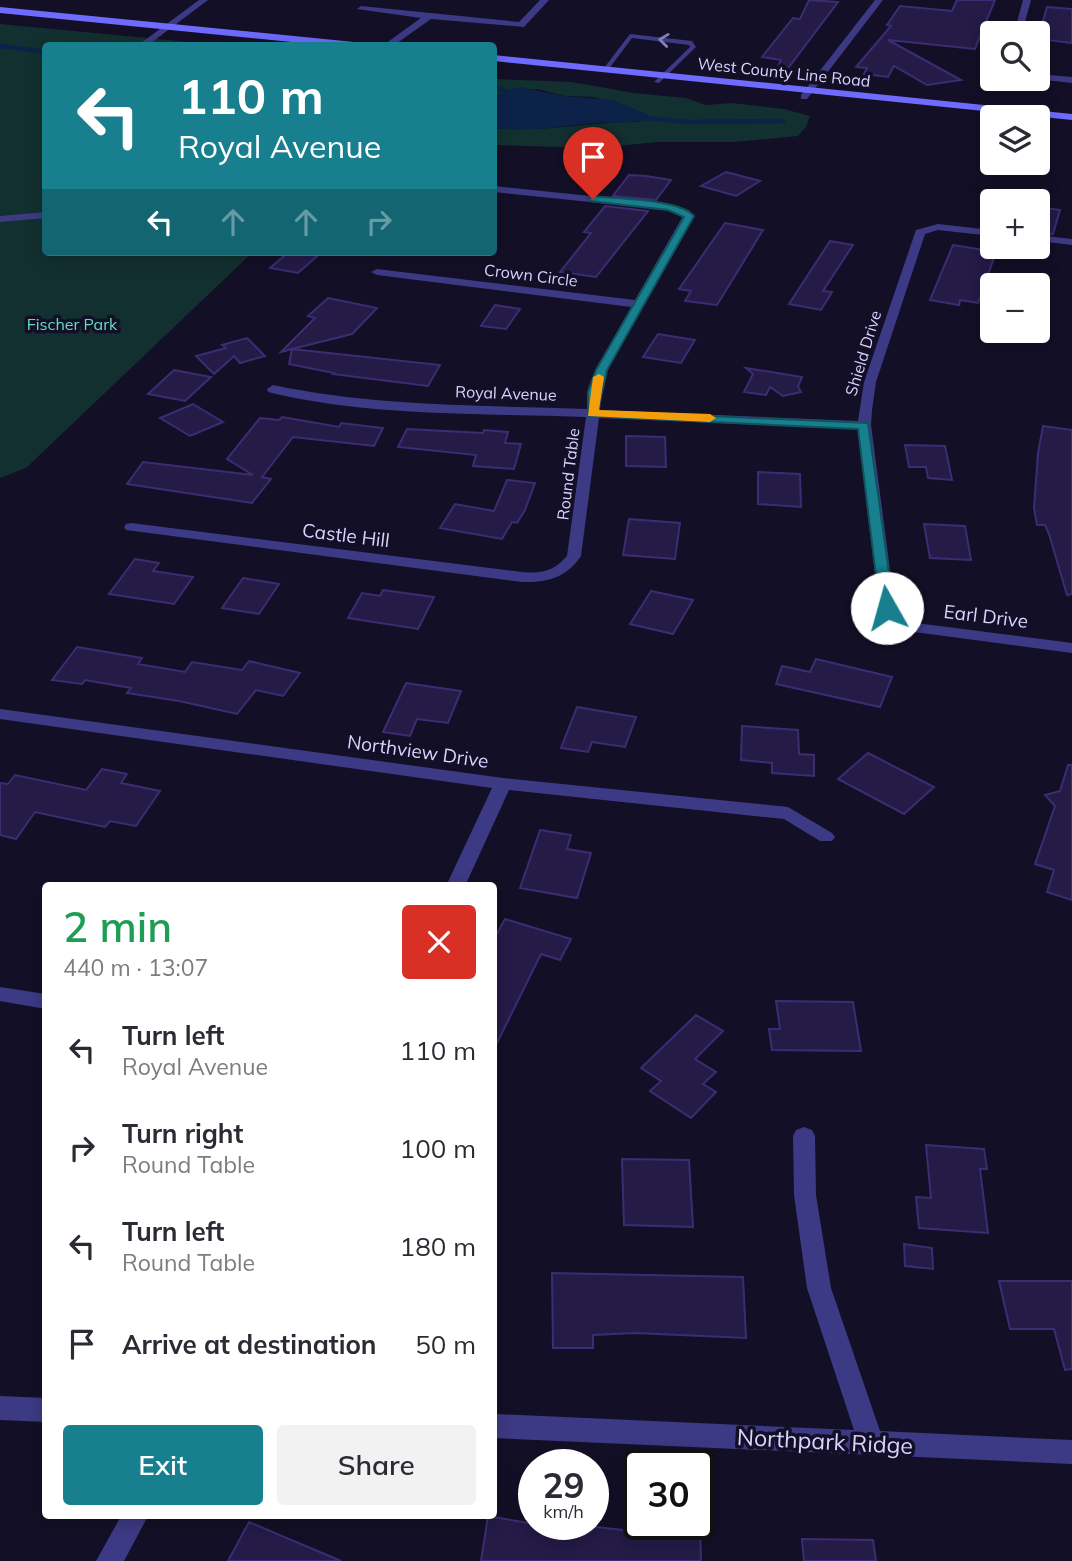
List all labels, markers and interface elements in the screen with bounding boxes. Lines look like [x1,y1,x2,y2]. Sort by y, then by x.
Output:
map controls [980,21,1050,343]
button: search [980,21,1050,91]
one-way arrow [658,32,670,47]
street label: West County Line Road [697,53,871,91]
text: 110 m [178,65,324,126]
icon: left [63,70,154,161]
button: layers [980,105,1050,175]
text: Royal Avenue [178,126,381,166]
pin [563,127,623,199]
icon: arrive [574,138,612,176]
button: + [980,189,1050,259]
icon: left [141,203,179,241]
icon: ahead [214,203,252,241]
icon: ahead [287,203,325,241]
icon: right [360,203,398,241]
street label: Crown Circle [483,259,579,291]
button: − [980,273,1050,343]
street label: Shield Drive [841,308,885,398]
park label: Fischer Park [27,314,118,334]
street label: Royal Avenue [455,381,557,405]
street label: Round Table [552,427,584,521]
street label: Castle Hill [301,518,391,552]
position arrow [850,571,924,645]
street label: Earl Drive [943,599,1029,633]
street label: Northview Drive [346,729,490,773]
text: 2 min [63,900,172,953]
button: close [402,905,476,979]
text: 440 m · 13:07 [63,953,208,982]
text: Turn left [122,1019,224,1052]
icon: left [63,1031,101,1069]
text: 110 m [400,1034,476,1067]
text: Royal Avenue [122,1052,268,1081]
text: Turn right [122,1117,243,1150]
icon: right [63,1129,101,1167]
text: 100 m [400,1132,476,1165]
text: Round Table [122,1150,255,1179]
text: Turn left [122,1215,224,1248]
icon: left [63,1227,101,1265]
text: 180 m [400,1230,476,1263]
text: Round Table [122,1248,255,1277]
icon: arrive [63,1325,101,1363]
text: Arrive at destination [122,1328,377,1361]
text: 50 m [415,1328,476,1361]
street label: Northpark Ridge [736,1422,914,1460]
button: Exit [63,1425,263,1505]
button: Share [277,1425,476,1505]
speed limit sign: 30 [623,1449,714,1540]
text: 29 [542,1463,585,1507]
text: km/h [543,1500,584,1523]

